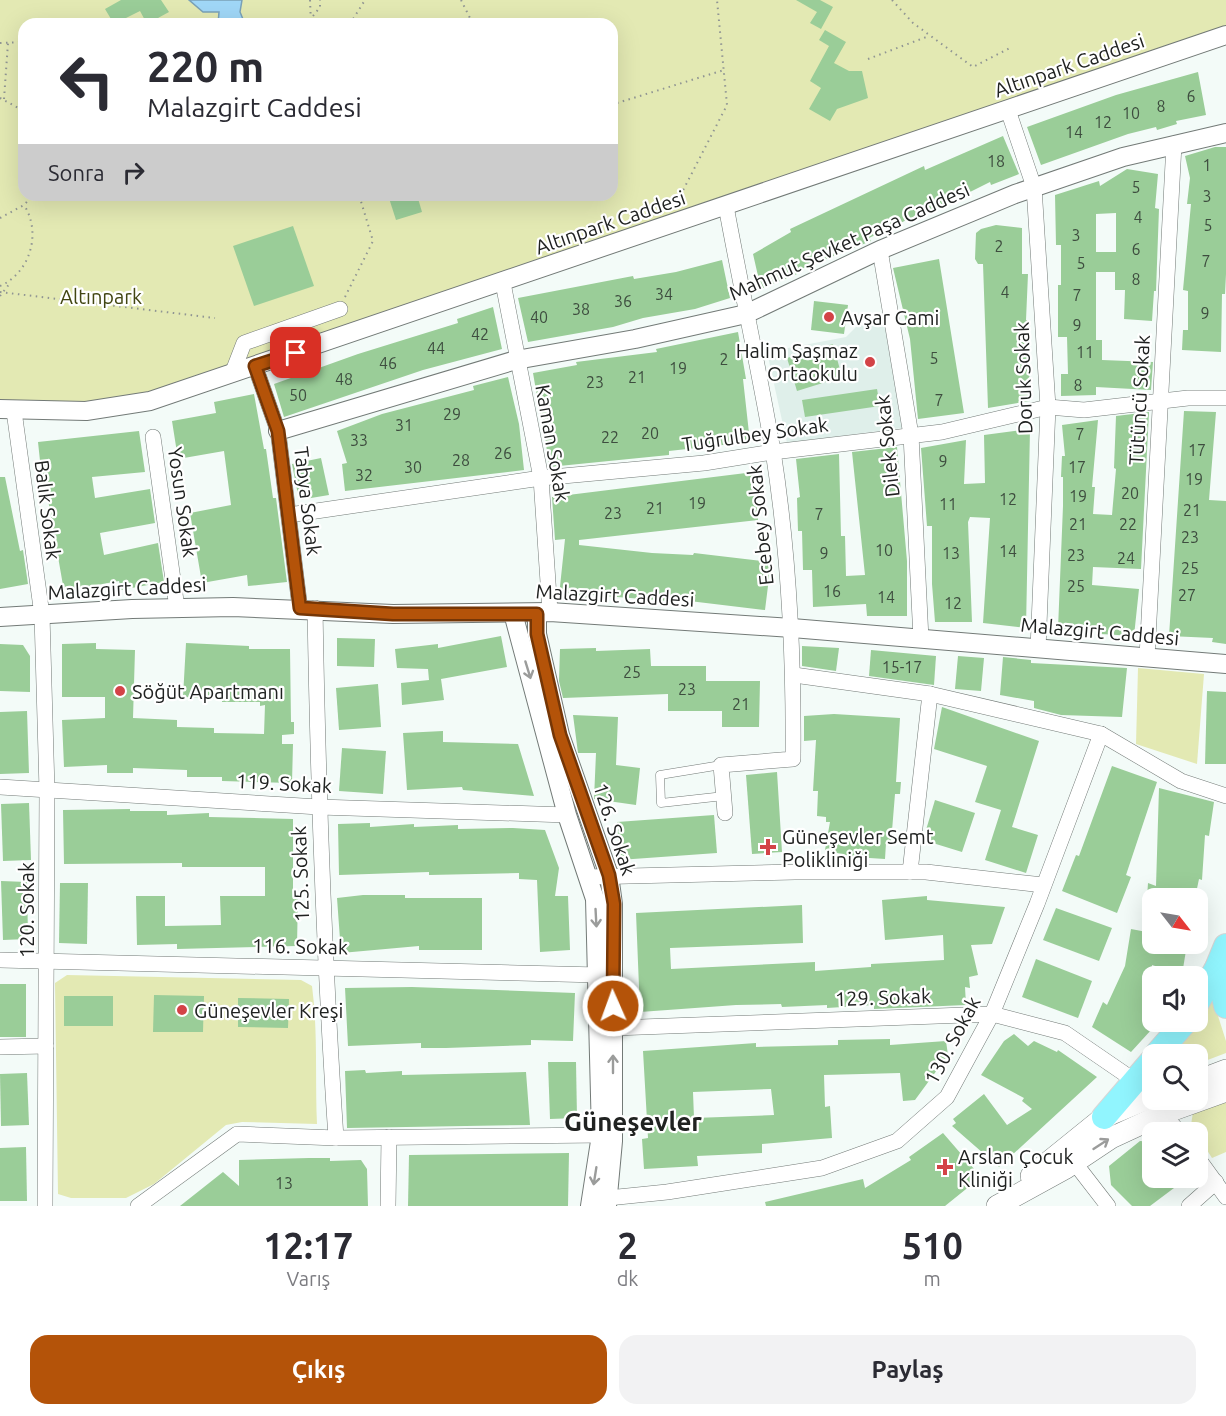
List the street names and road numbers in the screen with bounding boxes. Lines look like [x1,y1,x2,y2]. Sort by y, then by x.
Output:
street label: Altınpark Caddesi [991,29,1147,101]
street label: Mahmut Şevket Paşa Caddesi [725,177,973,305]
street label: Altınpark Caddesi [532,186,688,258]
street label: Doruk Sokak [1010,322,1036,434]
street label: Tütüncü Sokak [1124,334,1154,466]
street label: Kaman Sokak [531,383,575,503]
street label: Dilek Sokak [870,394,904,498]
street label: Tuğrulbey Sokak [680,412,830,456]
street label: Yosun Sokak [164,445,202,559]
street label: Tabya Sokak [290,445,326,557]
street label: Balık Sokak [30,459,66,561]
street label: Ecebey Sokak [742,464,778,586]
street label: Malazgirt Caddesi [47,572,207,604]
street label: Malazgirt Caddesi [535,579,695,611]
street label: Malazgirt Caddesi [1020,613,1180,649]
street label: 119. Sokak [235,769,333,797]
street label: 126. Sokak [589,780,641,878]
street label: 125. Sokak [287,826,313,922]
street label: 120. Sokak [15,862,38,958]
street label: 116. Sokak [252,934,348,958]
street label: 129. Sokak [835,984,931,1010]
street label: 130. Sokak [919,992,985,1088]

